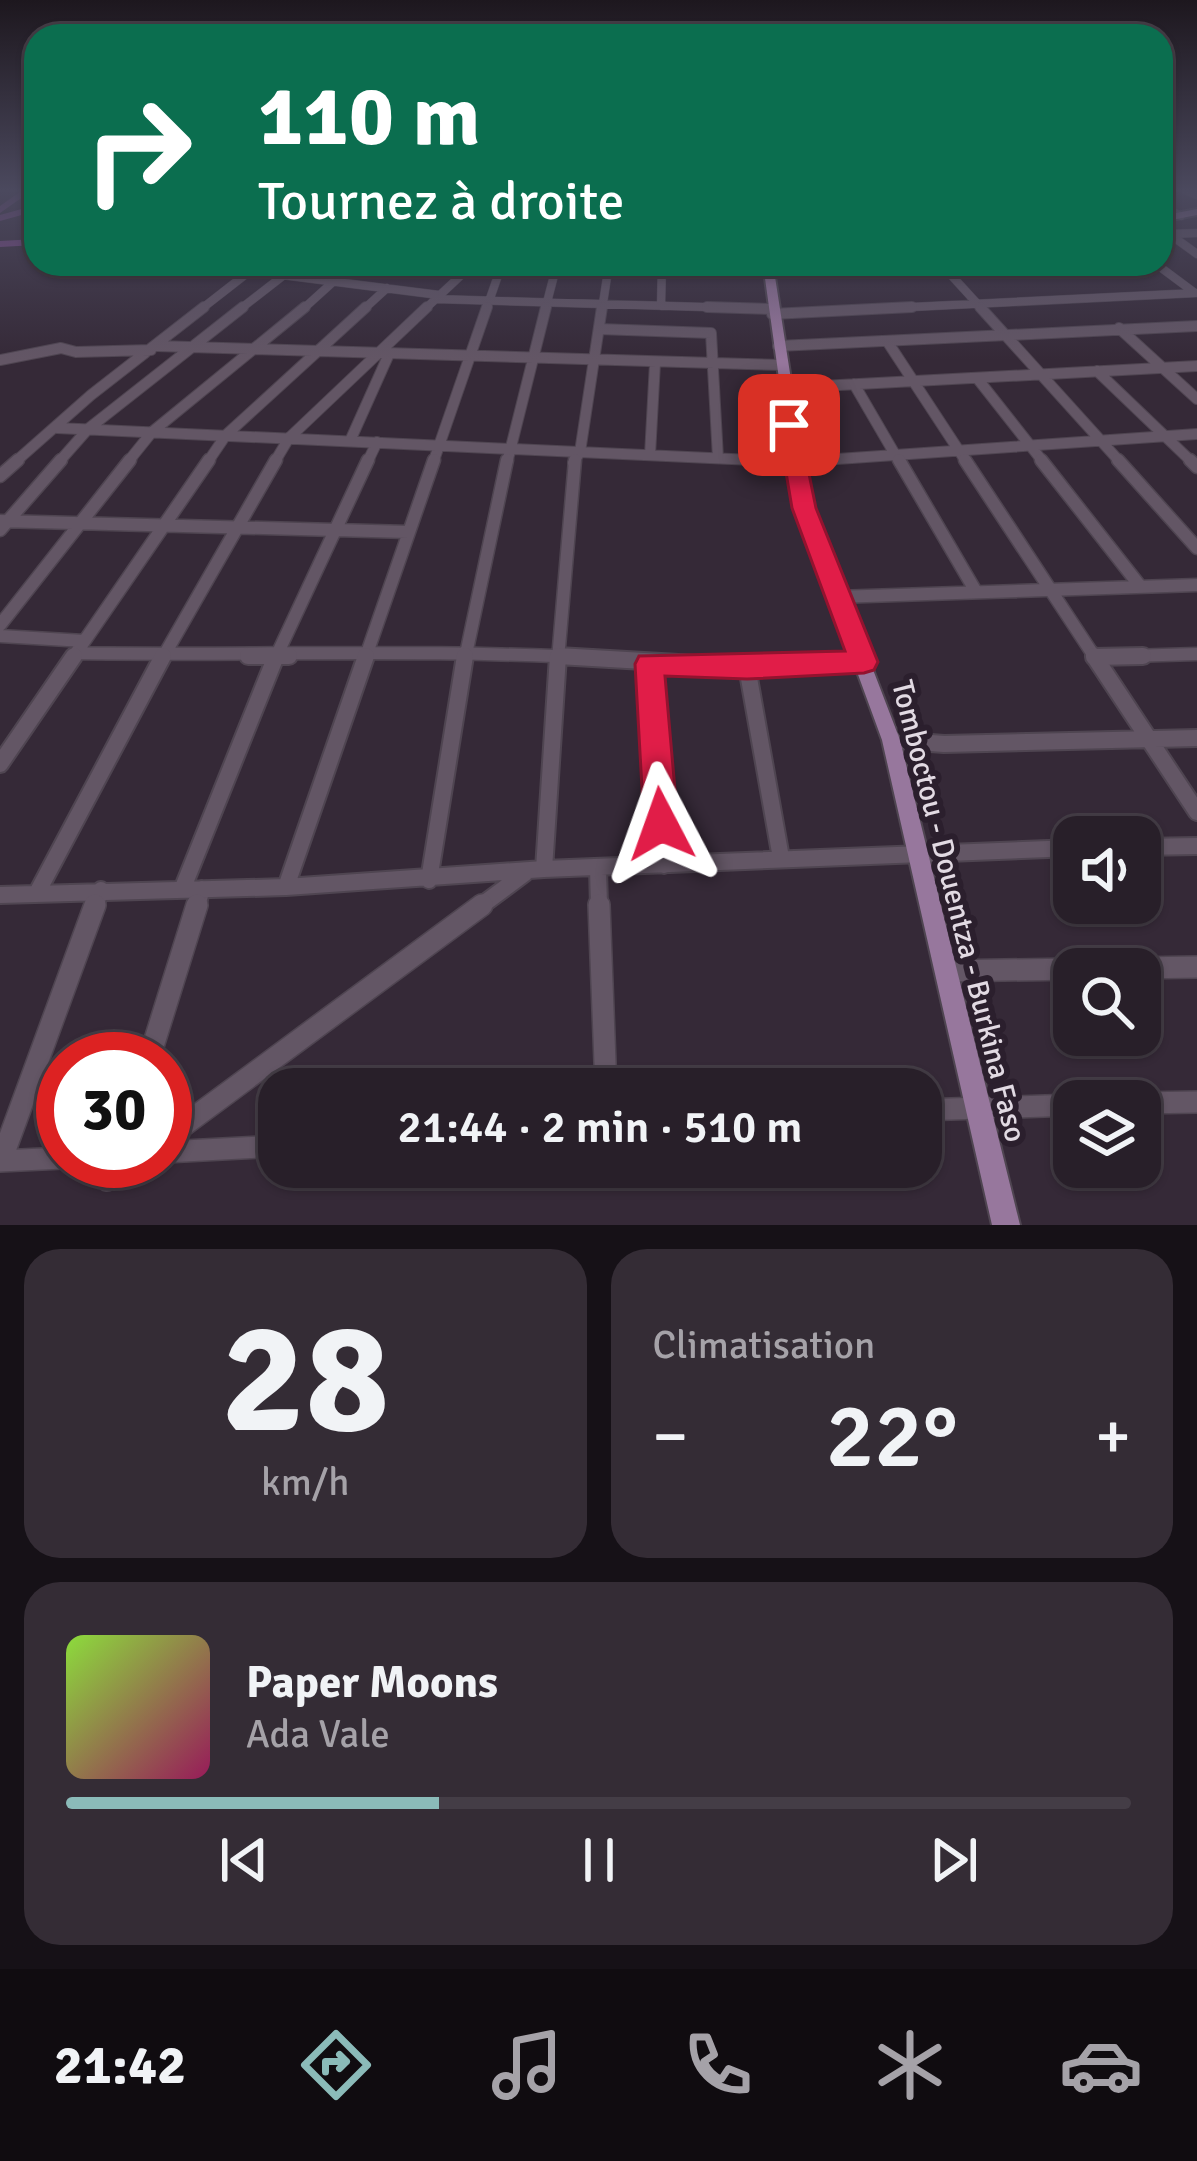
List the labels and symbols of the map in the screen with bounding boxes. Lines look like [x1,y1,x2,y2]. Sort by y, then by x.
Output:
pin [738,374,840,476]
street label: Tomboctou - Douentza - Burkina Faso [883,676,1034,1146]
position arrow [598,761,724,887]
speed limit sign: 30 [36,1032,192,1188]

